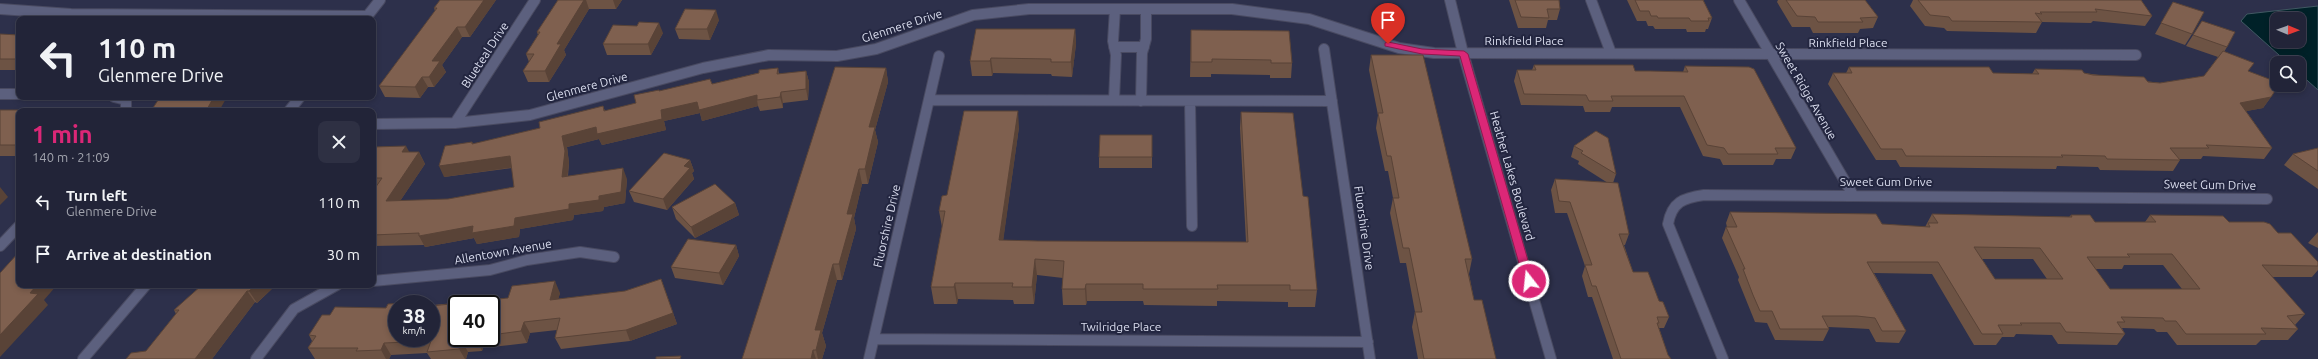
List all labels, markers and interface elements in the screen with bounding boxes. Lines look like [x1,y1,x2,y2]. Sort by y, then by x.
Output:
pin [1371,3,1405,44]
street label: Glenmere Drive [860,6,944,45]
icon: arrive [1377,9,1399,31]
north arrow [2270,12,2306,48]
map controls [2270,12,2306,92]
street label: Blueteal Drive [458,19,511,90]
icon: left [32,32,84,84]
text: 110 m [98,32,176,63]
street label: Rinkfield Place [1484,34,1564,47]
street label: Rinkfield Place [1808,36,1888,49]
street label: Sweet Ridge Avenue [1773,40,1840,142]
button: search [2270,56,2306,92]
text: Glenmere Drive [98,65,224,85]
street label: Glenmere Drive [545,69,629,104]
street label: Heather Lakes Boulevard [1488,110,1537,242]
text: 1 min [32,121,93,148]
button: close [318,121,360,163]
text: 140 m · 21:09 [32,150,110,164]
street label: Sweet Gum Drive [1840,175,1932,188]
street label: Sweet Gum Drive [2164,177,2256,192]
street label: Fluorshire Drive [871,183,902,269]
street label: Fluorshire Drive [1352,185,1377,271]
text: Turn left [66,187,127,204]
icon: left [32,191,54,213]
text: 110 m [318,194,360,211]
text: Glenmere Drive [66,204,157,218]
street label: Allentown Avenue [453,237,553,266]
icon: arrive [32,243,54,265]
text: Arrive at destination [66,246,212,263]
text: 30 m [327,246,360,263]
position arrow [1508,260,1550,302]
speed limit sign: 40 [448,295,500,347]
text: 38 [403,304,425,327]
street label: Twilridge Place [1081,320,1161,333]
text: km/h [402,325,426,336]

